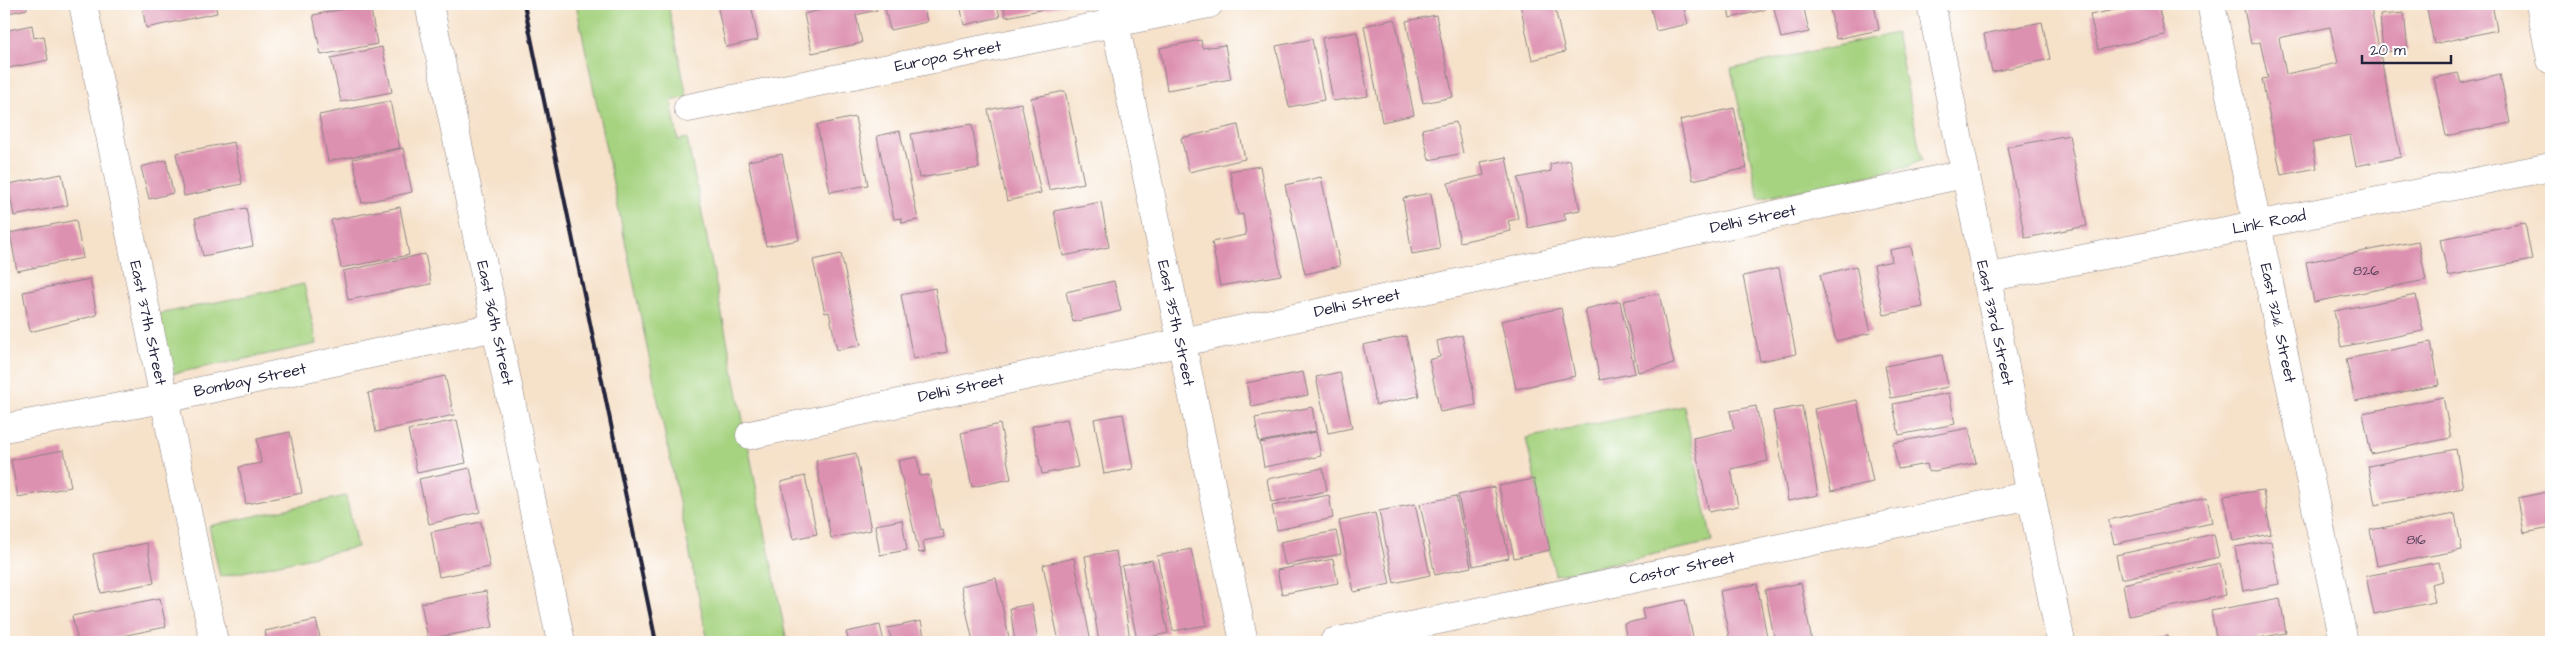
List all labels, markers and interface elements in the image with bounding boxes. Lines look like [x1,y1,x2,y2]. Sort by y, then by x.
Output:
scale bar [2362,32,2451,64]
street label: Europa Street [893,35,1004,77]
text: 20 m [2370,40,2406,61]
street label: Delhi Street [1708,199,1799,239]
street label: Link Road [2230,204,2308,240]
street label: East 35th Street [1152,258,1200,388]
street label: East 33rd Street [1971,258,2019,388]
street label: East 37th Street [124,259,172,388]
street label: East 36th Street [471,259,519,388]
street label: East 32½ Street [2255,261,2302,385]
house number: 826 [2353,261,2379,281]
street label: Delhi Street [1312,283,1403,323]
street label: Bombay Street [192,357,309,404]
street label: Delhi Street [916,368,1007,408]
house number: 816 [2406,530,2426,550]
street label: Castor Street [1627,546,1737,590]

